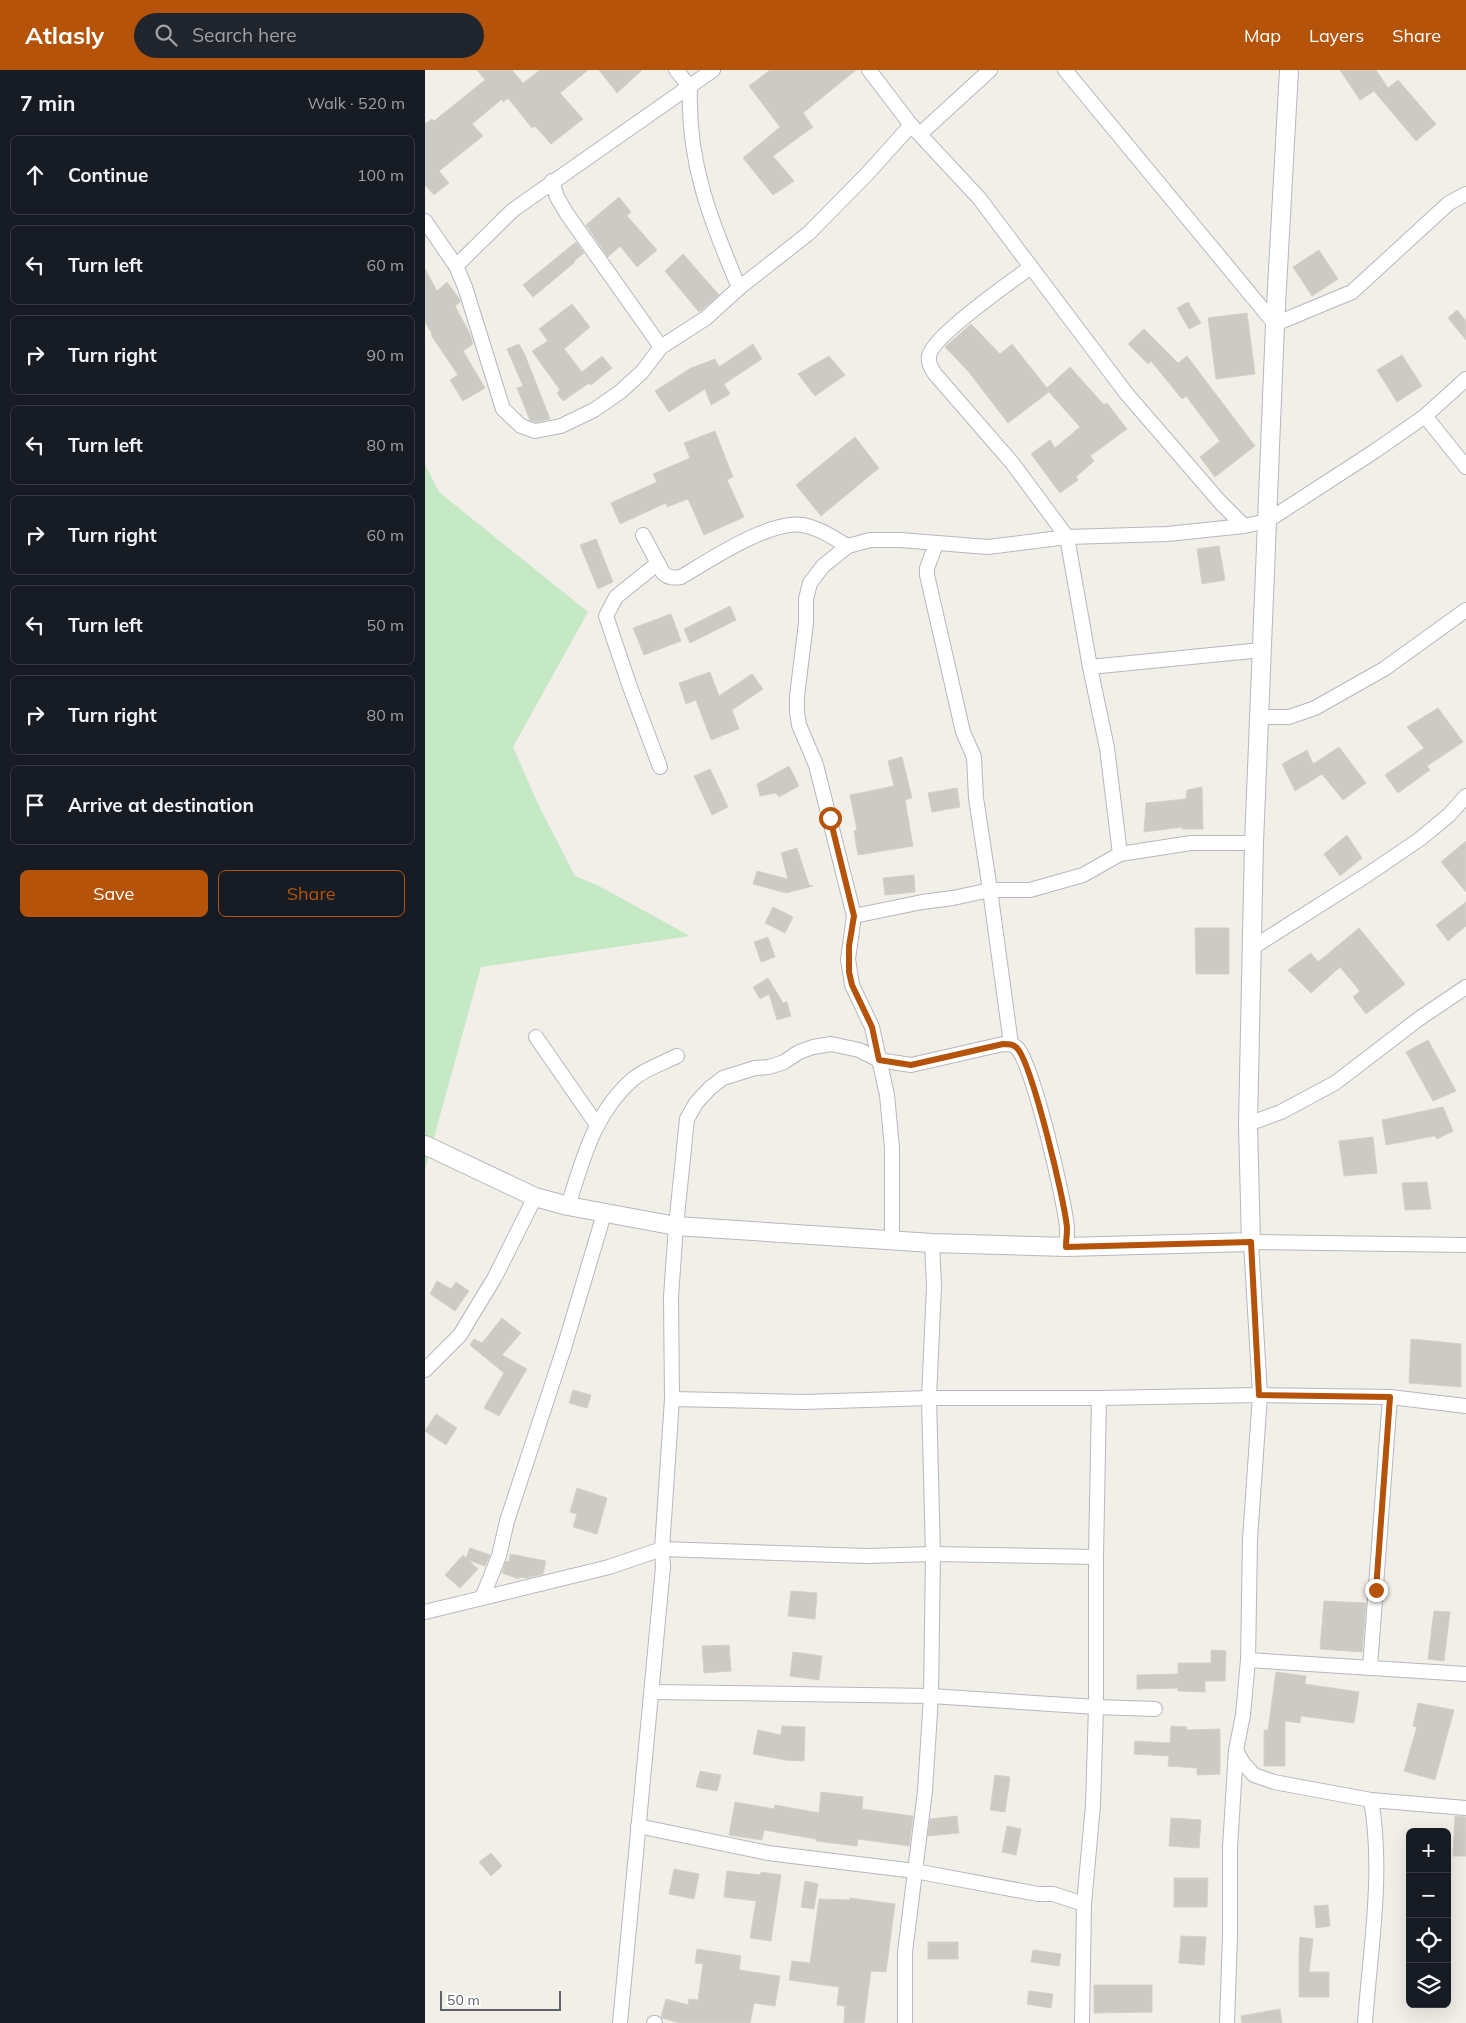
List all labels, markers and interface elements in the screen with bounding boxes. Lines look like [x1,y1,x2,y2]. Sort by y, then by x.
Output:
search box [134,13,484,58]
text: Atlasly [25,20,104,50]
icon: search [152,21,180,49]
text: Search here [192,23,297,47]
text: Map [1244,24,1281,47]
text: Layers [1309,24,1364,47]
text: Share [1392,24,1441,47]
text: 7 min [20,90,75,116]
text: Walk · 520 m [307,93,405,113]
icon: ahead [21,161,49,189]
text: Continue [68,163,148,187]
text: 100 m [357,165,404,185]
icon: left [21,251,49,279]
text: Turn left [68,253,143,277]
text: 60 m [367,255,404,275]
icon: right [21,341,49,369]
text: Turn right [68,343,157,367]
text: 90 m [367,345,404,365]
icon: left [21,431,49,459]
text: Turn left [68,433,143,457]
text: 80 m [367,435,404,455]
icon: right [21,521,49,549]
text: Turn right [68,523,157,547]
text: 60 m [367,525,404,545]
icon: left [21,611,49,639]
text: Turn left [68,613,143,637]
text: 50 m [367,615,404,635]
icon: right [21,701,49,729]
text: Turn right [68,703,157,727]
text: 80 m [367,705,404,725]
icon: arrive [21,791,49,819]
text: Arrive at destination [68,793,254,817]
route start [819,807,842,830]
button: Save [20,870,208,917]
button: Share [218,870,405,917]
route end [1365,1579,1388,1602]
map controls [1406,1828,1451,2008]
button: + [1406,1828,1451,1873]
button: − [1406,1873,1451,1918]
button: locate [1406,1918,1451,1963]
button: layers [1406,1963,1451,2008]
scale bar [440,1988,561,2011]
text: 50 m [447,1991,480,2009]

